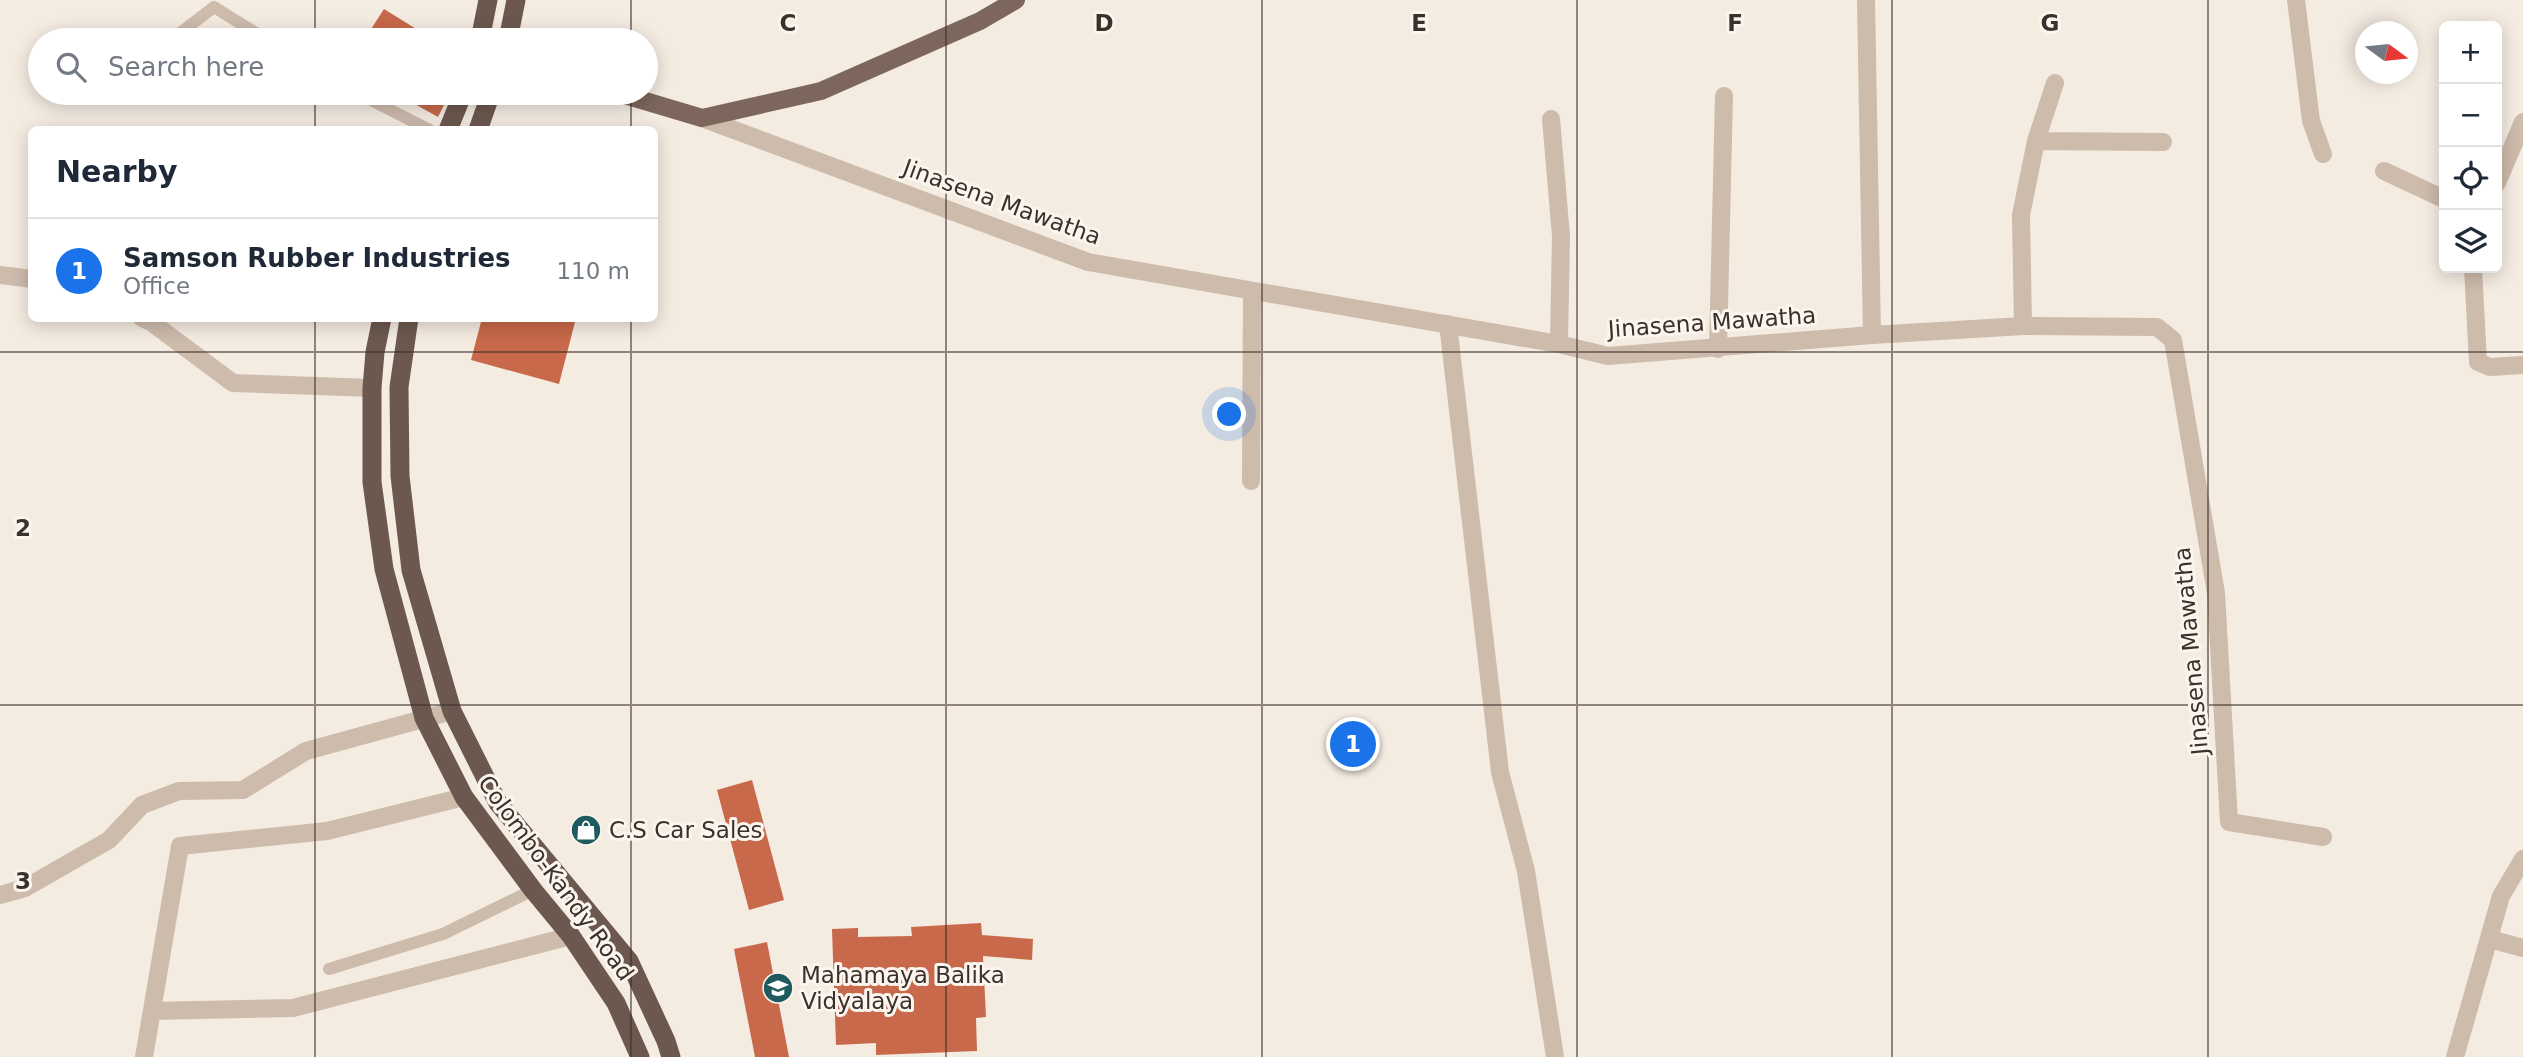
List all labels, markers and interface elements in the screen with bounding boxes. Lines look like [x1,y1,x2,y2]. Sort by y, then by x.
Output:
text: C [780,10,796,36]
text: D [1094,10,1114,36]
text: E [1411,10,1427,36]
text: F [1727,10,1743,36]
text: G [2041,10,2059,36]
north arrow [2355,21,2418,84]
map controls [2439,21,2502,273]
button: + [2439,21,2502,84]
search box [28,28,658,105]
icon: search [52,48,90,86]
text: Search here [108,52,264,82]
button: − [2439,84,2502,147]
button: locate [2439,147,2502,210]
street label: Jinasena Mawatha [898,153,1104,250]
text: Nearby [56,154,178,189]
button: layers [2439,210,2502,273]
text: Samson Rubber Industries [123,243,511,273]
text: 1 [71,258,87,284]
text: 110 m [556,258,630,284]
text: Office [123,273,190,299]
street label: Jinasena Mawatha [1605,302,1817,342]
your location [1212,397,1246,431]
text: 2 [15,515,31,541]
street label: Jinasena Mawatha [2169,546,2213,758]
pin: 1 [1330,718,1376,770]
street label: Colombo-Kandy Road [473,770,639,986]
shop icon: C.S Car Sales [569,813,603,847]
place label: C.S Car Sales [609,817,762,843]
text: 3 [15,868,31,894]
place label: Mahamaya Balika Vidyalaya [801,962,1005,1014]
school or university icon: Mahamaya Balika Vidyalaya [761,971,795,1005]

